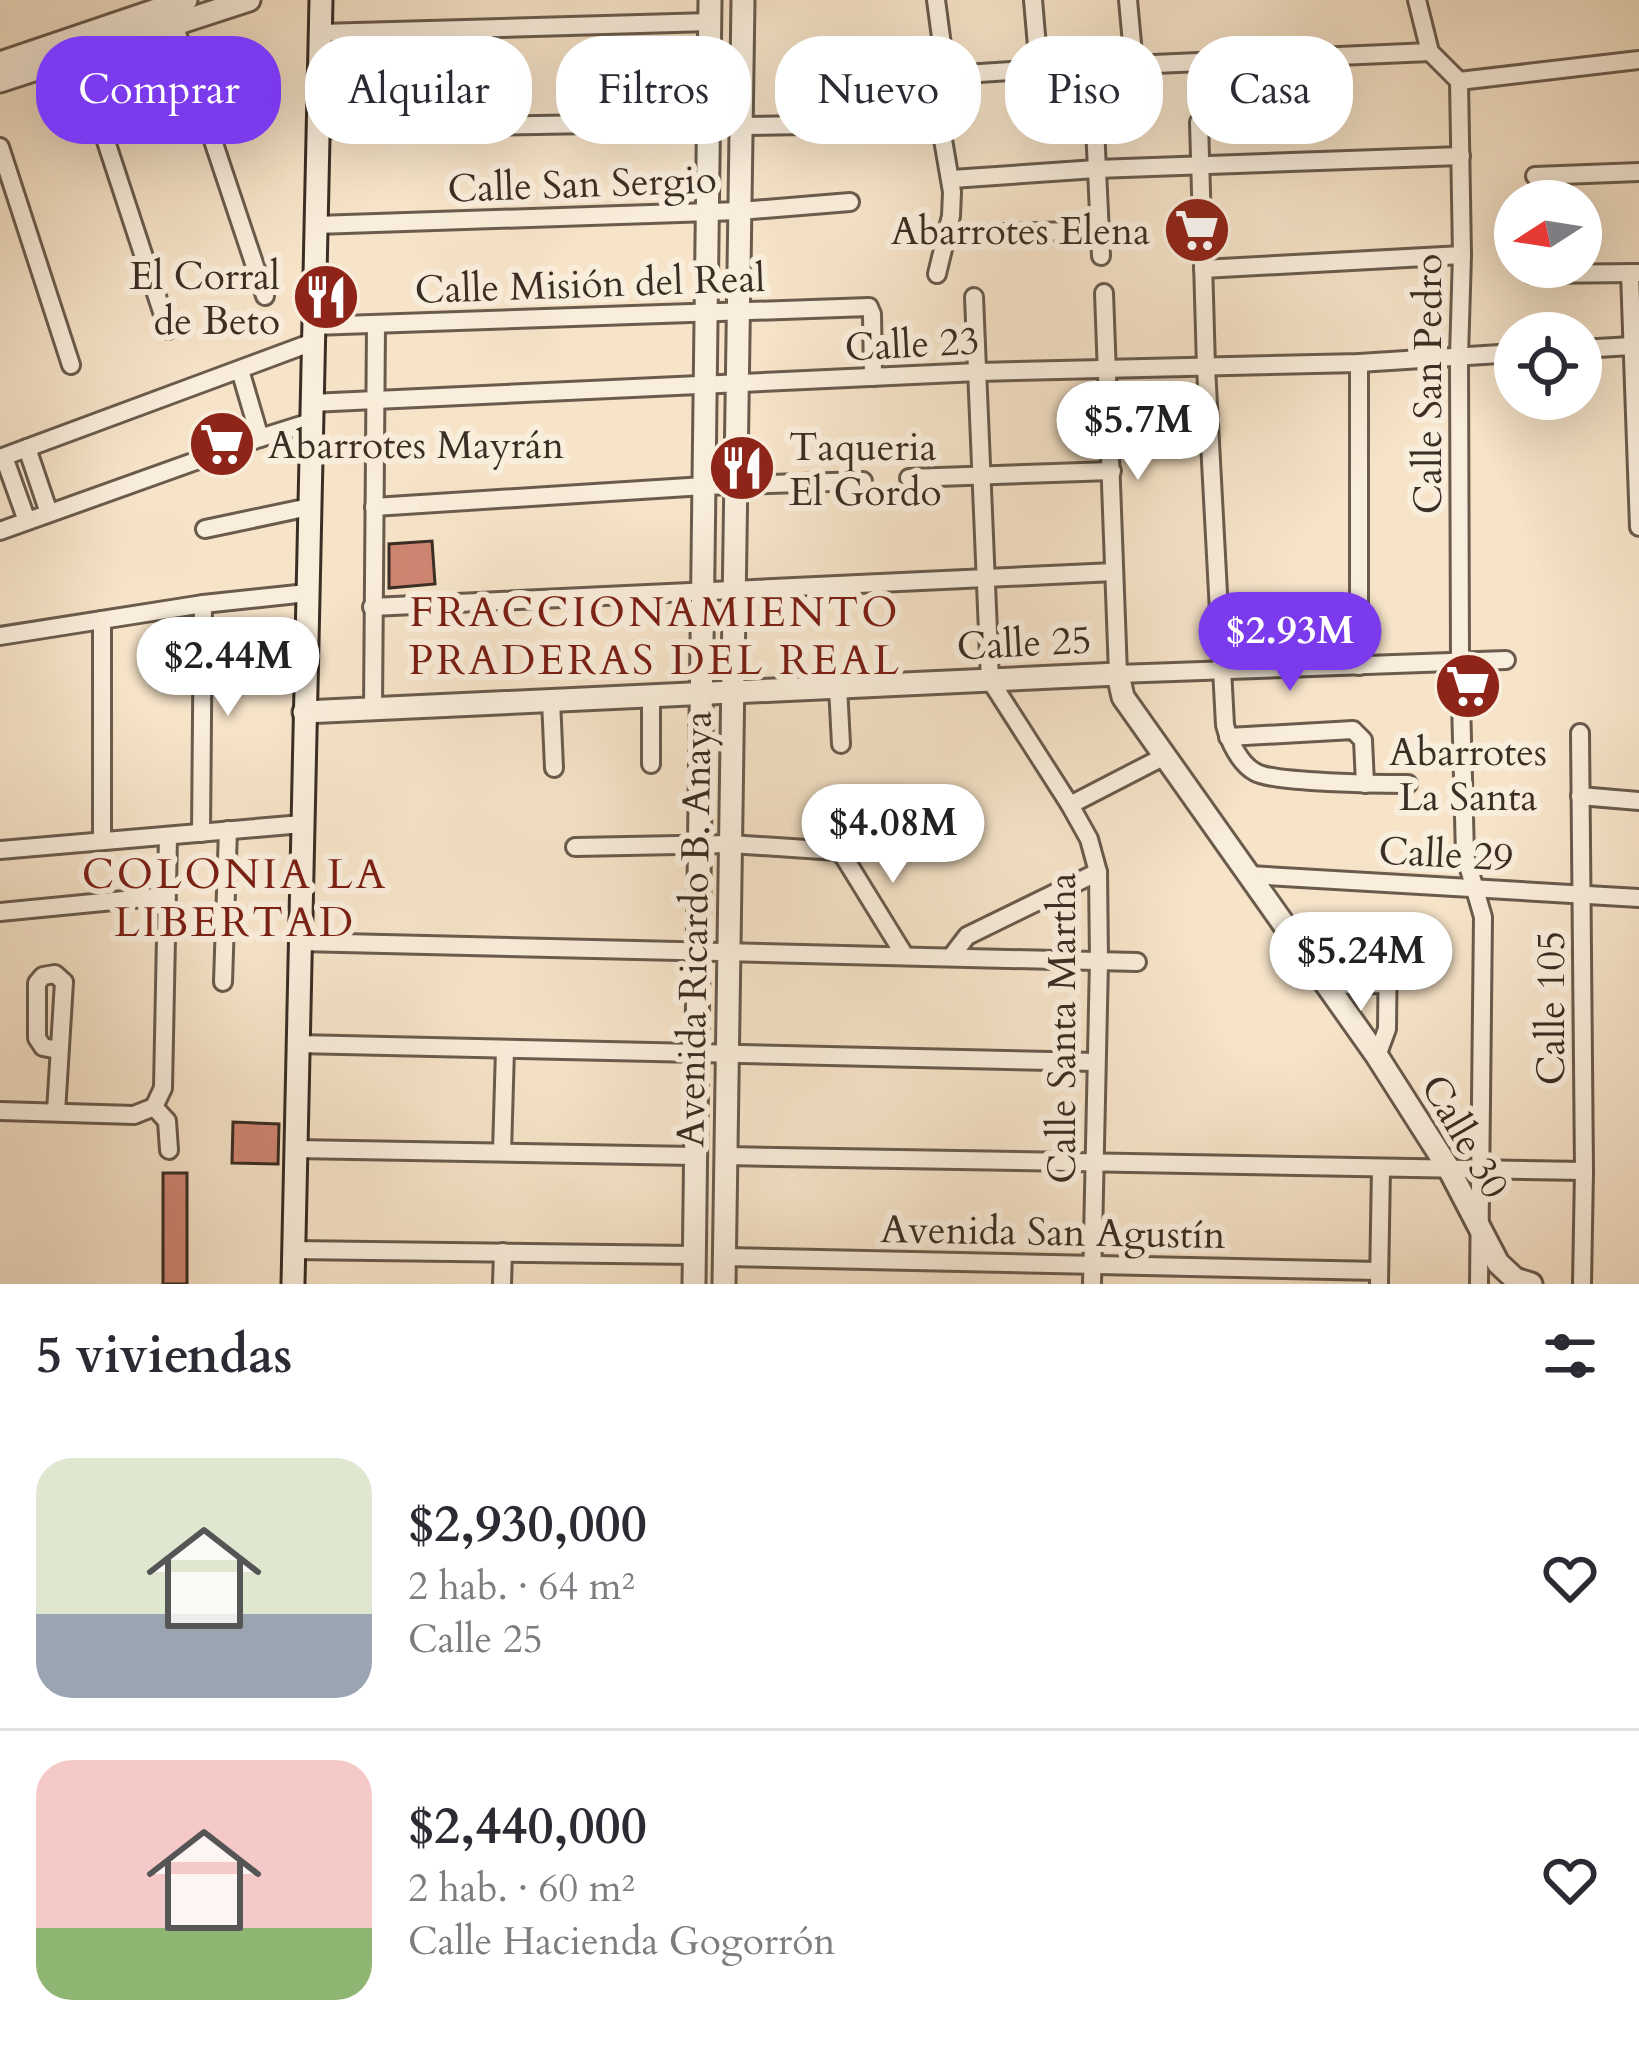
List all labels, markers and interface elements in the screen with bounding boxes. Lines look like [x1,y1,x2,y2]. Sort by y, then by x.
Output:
chip: Comprar [36,36,281,144]
chip: Alquilar [305,36,532,144]
chip: Filtros [556,36,751,144]
chip: Nuevo [775,36,981,144]
chip: Piso [1005,36,1163,144]
chip: Casa [1187,36,1353,144]
street label: Calle San Sergio [447,153,717,216]
north arrow [1494,180,1602,288]
map controls [1494,180,1602,420]
supermarket icon: Abarrotes Elena [1162,195,1232,265]
place label: Abarrotes Elena [891,205,1150,258]
place label: El Corral de Beto [129,250,280,348]
street label: Calle Misión del Real [414,252,766,317]
street label: Calle San Pedro [1402,254,1455,514]
restaurant icon: El Corral de Beto [291,262,361,332]
button: locate [1494,312,1602,420]
street label: Calle 23 [843,315,981,374]
pin: $5.7M [1054,381,1222,483]
text: $5.7M [1083,393,1193,446]
supermarket icon: Abarrotes Mayrán [187,409,257,479]
place label: Abarrotes Mayrán [268,419,564,472]
place label: Taqueria El Gordo [789,421,941,519]
restaurant icon: Taqueria El Gordo [707,433,777,503]
district label: FRACCIONAMIENTO PRADERAS DEL REAL [408,584,902,689]
pin: $2.93M [1192,592,1388,694]
text: $2.93M [1225,604,1355,657]
street label: Calle 25 [955,614,1093,673]
pin: $2.44M [130,617,326,719]
text: $2.44M [163,629,293,682]
supermarket icon: Abarrotes La Santa [1433,651,1503,721]
street label: Avenida Ricardo B. Anaya [664,710,725,1148]
place label: Abarrotes La Santa [1389,726,1547,824]
pin: $4.08M [795,784,991,886]
text: $4.08M [828,796,958,849]
street label: Calle 29 [1377,825,1515,884]
district label: COLONIA LA LIBERTAD [82,846,388,951]
street label: Calle Santa Martha [1036,872,1089,1184]
pin: $5.24M [1263,912,1459,1014]
text: $5.24M [1296,924,1426,977]
street label: Calle 105 [1525,931,1578,1085]
street label: Calle 30 [1408,1065,1521,1208]
street label: Avenida San Agustín [880,1203,1226,1262]
text: 5 viviendas [36,1321,292,1391]
icon: filters [1537,1323,1603,1389]
text: $2,930,000 [408,1490,647,1560]
icon: home [132,1506,276,1650]
icon: heart [1537,1545,1603,1611]
text: 2 hab. · 64 m² [408,1560,635,1613]
text: Calle 25 [408,1613,543,1666]
text: $2,440,000 [408,1792,647,1862]
icon: home [132,1808,276,1952]
icon: heart [1537,1847,1603,1913]
text: 2 hab. · 60 m² [408,1862,635,1915]
text: Calle Hacienda Gogorrón [408,1915,835,1968]

